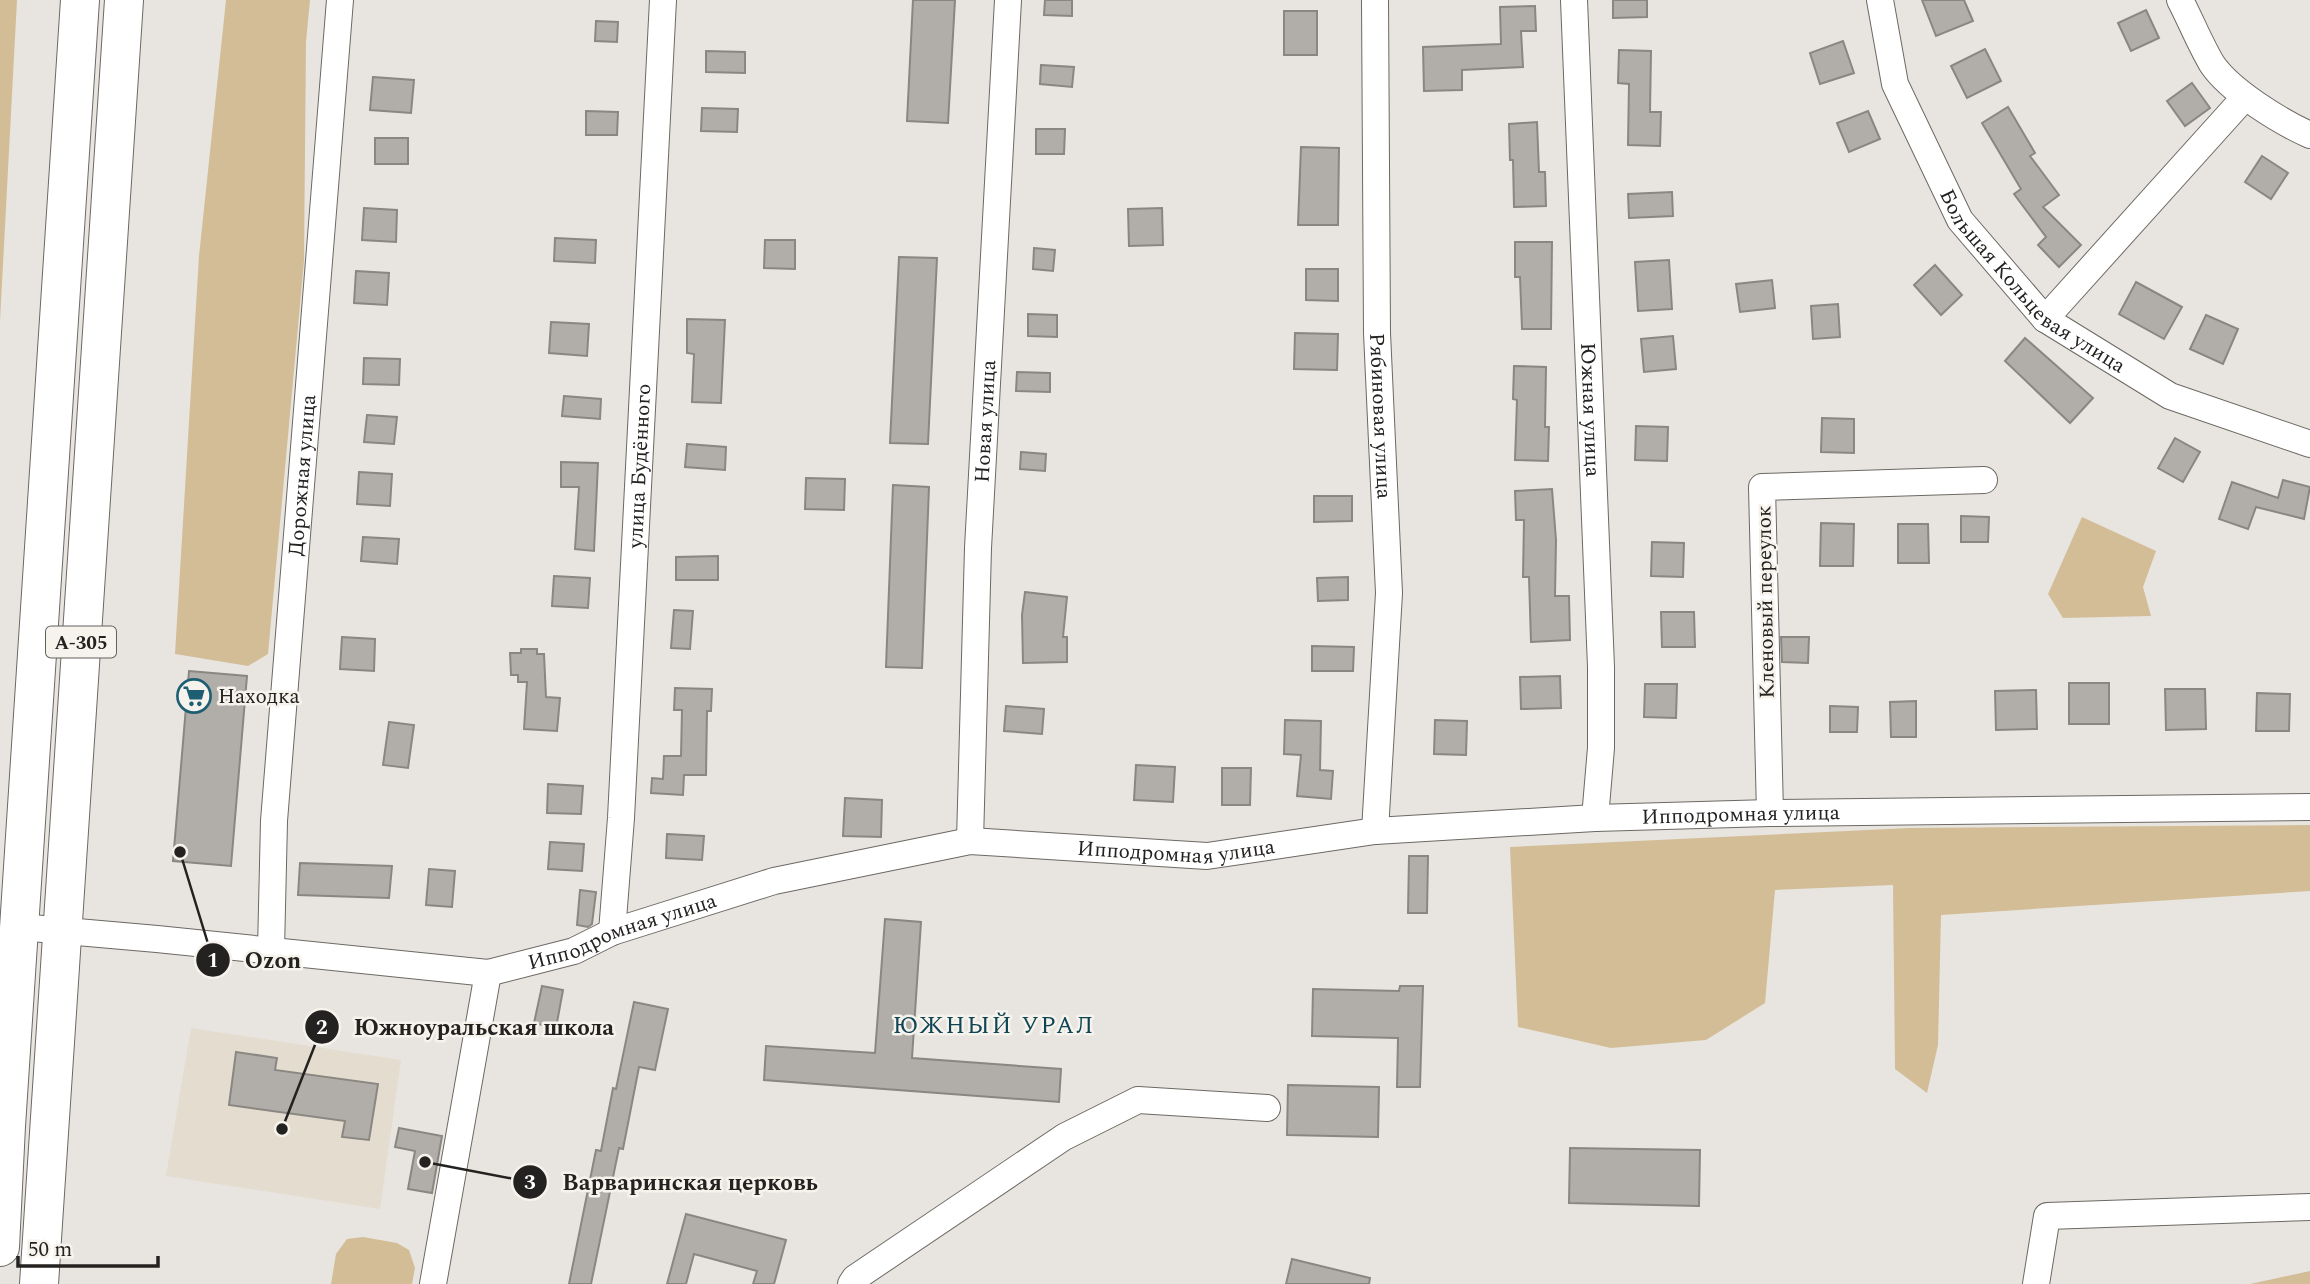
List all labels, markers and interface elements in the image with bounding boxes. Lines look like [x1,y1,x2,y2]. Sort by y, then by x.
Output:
street label: Большая Кольцевая улица [1930,184,2132,382]
street label: Рябиновая улица [1360,332,1400,500]
street label: Южная улица [1571,342,1608,478]
street label: Новая улица [967,358,1005,484]
street label: улица Будённого [620,383,660,550]
street label: Дорожная улица [280,393,325,557]
street label: Кленовый переулок [1748,505,1784,699]
road number: А-305 [46,626,116,657]
supermarket icon: Находка [175,677,213,715]
place label: Находка [218,681,300,713]
street label: Ипподромная улица [1641,797,1841,834]
street label: Ипподромная улица [1076,831,1278,874]
street label: Ипподромная улица [525,885,721,979]
callout: Ozon [195,938,315,982]
text: Ozon [245,944,301,979]
text: 1 [207,945,219,977]
callout: Южноуральская школа [305,1005,628,1049]
district label: ЮЖНЫЙ УРАЛ [893,1008,1095,1044]
text: Южноуральская школа [354,1011,614,1046]
text: 2 [316,1012,328,1044]
callout: Варваринская церковь [513,1160,832,1204]
text: Варваринская церковь [562,1166,818,1201]
text: 3 [524,1167,536,1199]
scale bar [18,1224,158,1268]
text: 50 m [28,1234,72,1266]

